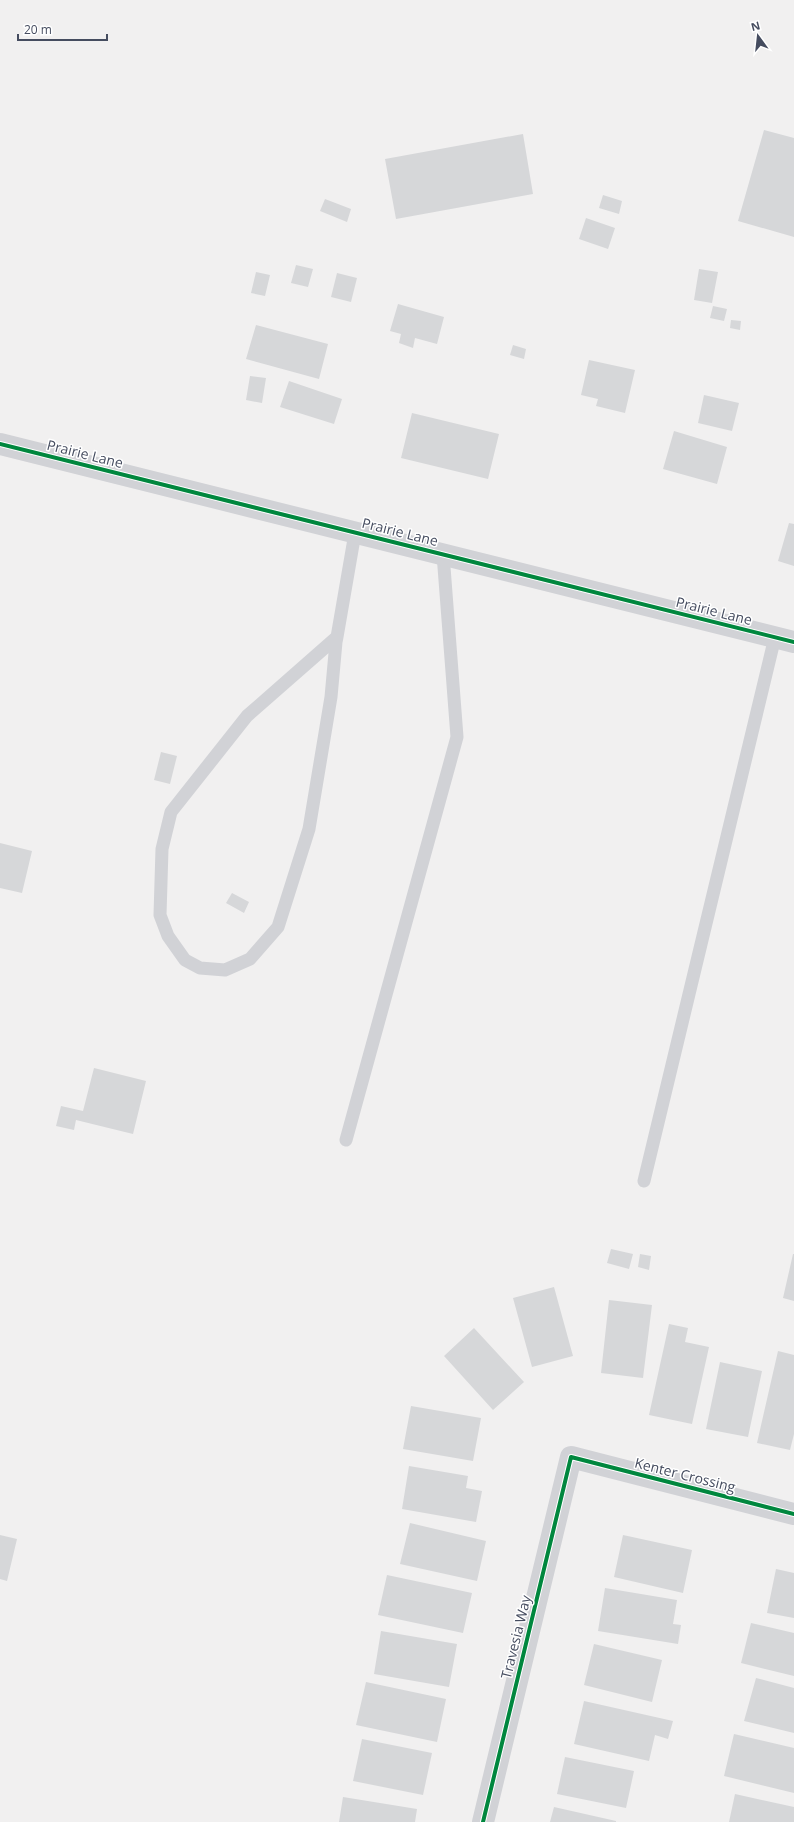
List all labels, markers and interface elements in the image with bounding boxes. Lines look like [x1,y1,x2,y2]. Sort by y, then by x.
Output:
scale bar [18,16,107,42]
north arrow [738,16,778,56]
text: N [749,17,762,34]
text: 20 m [24,21,52,38]
street label: Prairie Lane [45,435,125,472]
street label: Prairie Lane [360,513,440,550]
street label: Prairie Lane [674,592,754,629]
street label: Kenter Crossing [633,1453,738,1496]
street label: Travesia Way [496,1592,535,1681]

